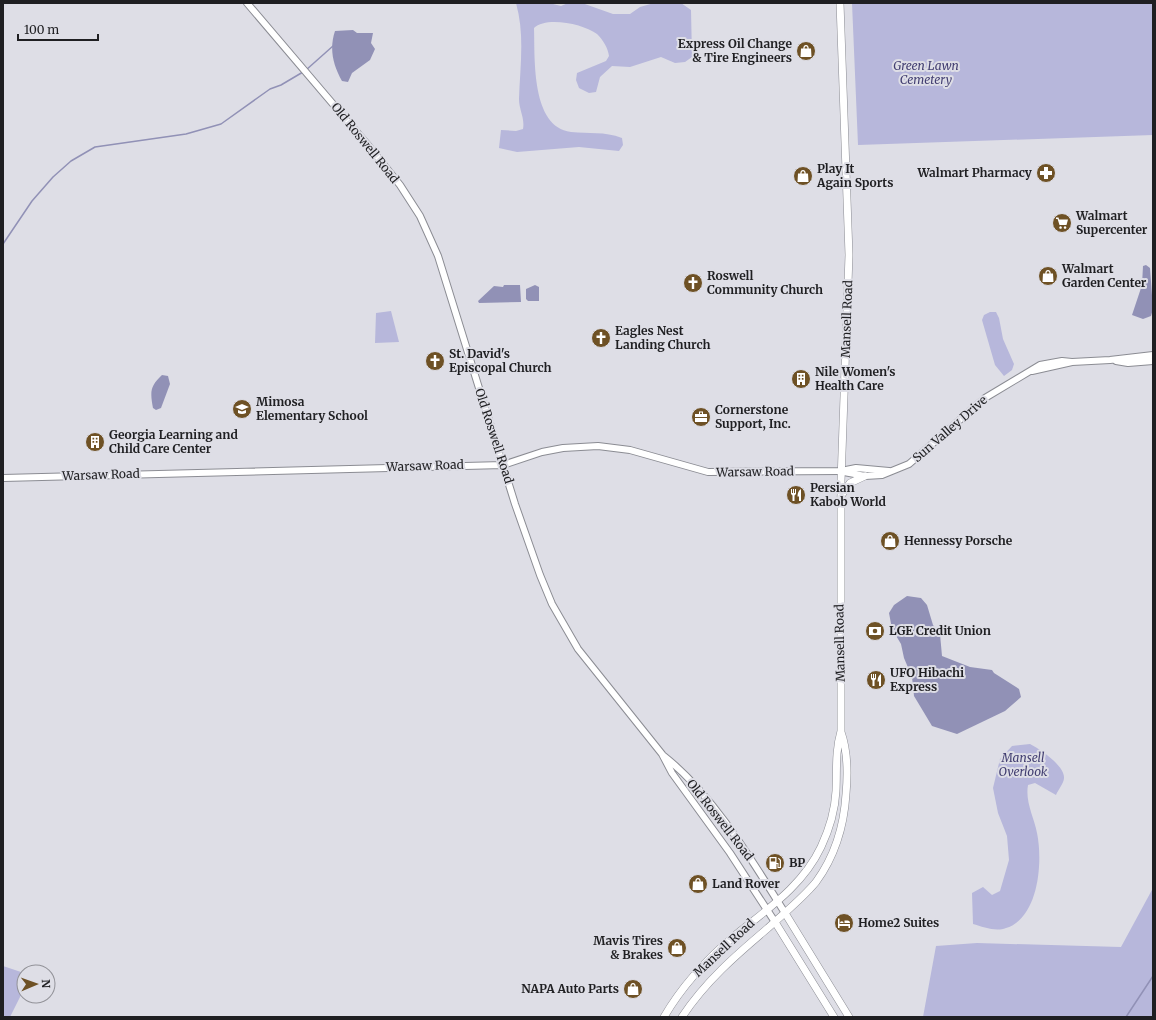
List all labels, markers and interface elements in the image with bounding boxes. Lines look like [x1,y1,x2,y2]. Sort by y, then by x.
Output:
scale bar [18,16,98,42]
text: 100 m [24,22,59,37]
place label: Express Oil Change & Tire Engineers [678,36,793,65]
shop icon: Express Oil Change & Tire Engineers [795,40,817,62]
park label: Green Lawn Cemetery [893,58,959,87]
street label: Old Roswell Road [328,99,402,186]
place label: Play It Again Sports [816,161,893,190]
pharmacy icon: Walmart Pharmacy [1035,162,1057,184]
shop icon: Play It Again Sports [792,165,814,187]
place label: Walmart Pharmacy [916,165,1033,180]
place label: Walmart Supercenter [1075,208,1148,237]
supermarket icon: Walmart Supercenter [1051,212,1073,234]
place label: Walmart Garden Center [1061,261,1147,290]
shop icon: Walmart Garden Center [1037,265,1059,287]
place label: Roswell Community Church [707,268,823,297]
church icon: Roswell Community Church [682,272,704,294]
street label: Mansell Road [838,280,855,358]
place label: Eagles Nest Landing Church [615,323,710,352]
church icon: Eagles Nest Landing Church [590,327,612,349]
place label: St. David's Episcopal Church [449,346,552,375]
church icon: St. David's Episcopal Church [424,350,446,372]
place label: Nile Women's Health Care [815,364,895,393]
building icon: Nile Women's Health Care [790,368,812,390]
street label: Old Roswell Road [472,386,517,485]
street label: Sun Valley Drive [909,392,990,465]
place label: Mimosa Elementary School [256,394,368,423]
school or university icon: Mimosa Elementary School [231,398,253,420]
place label: Cornerstone Support, Inc. [715,402,791,431]
office icon: Cornerstone Support, Inc. [690,406,712,428]
place label: Georgia Learning and Child Care Center [109,427,238,456]
building icon: Georgia Learning and Child Care Center [84,431,106,453]
street label: Warsaw Road [385,457,464,474]
street label: Warsaw Road [715,463,794,480]
street label: Warsaw Road [61,466,140,483]
place label: Persian Kabob World [810,480,887,509]
restaurant icon: Persian Kabob World [785,484,807,506]
shop icon: Hennessy Porsche [879,530,901,552]
place label: Hennessy Porsche [904,533,1013,548]
street label: Mansell Road [831,604,848,682]
bank icon: LGE Credit Union [864,620,886,642]
place label: LGE Credit Union [889,623,991,638]
place label: UFO Hibachi Express [890,665,964,694]
restaurant icon: UFO Hibachi Express [865,669,887,691]
park label: Mansell Overlook [999,750,1048,779]
street label: Old Roswell Road [684,776,757,863]
fuel station icon: BP [764,852,786,874]
place label: BP [789,855,805,870]
shop icon: Land Rover [687,873,709,895]
place label: Land Rover [712,876,780,891]
hotel icon: Home2 Suites [833,912,855,934]
place label: Home2 Suites [858,915,939,930]
street label: Mansell Road [690,916,757,980]
place label: Mavis Tires & Brakes [593,933,663,962]
shop icon: Mavis Tires & Brakes [666,937,688,959]
north arrow [16,964,56,1004]
shop icon: NAPA Auto Parts [622,978,644,1000]
text: N [39,979,53,989]
place label: NAPA Auto Parts [521,981,619,996]

